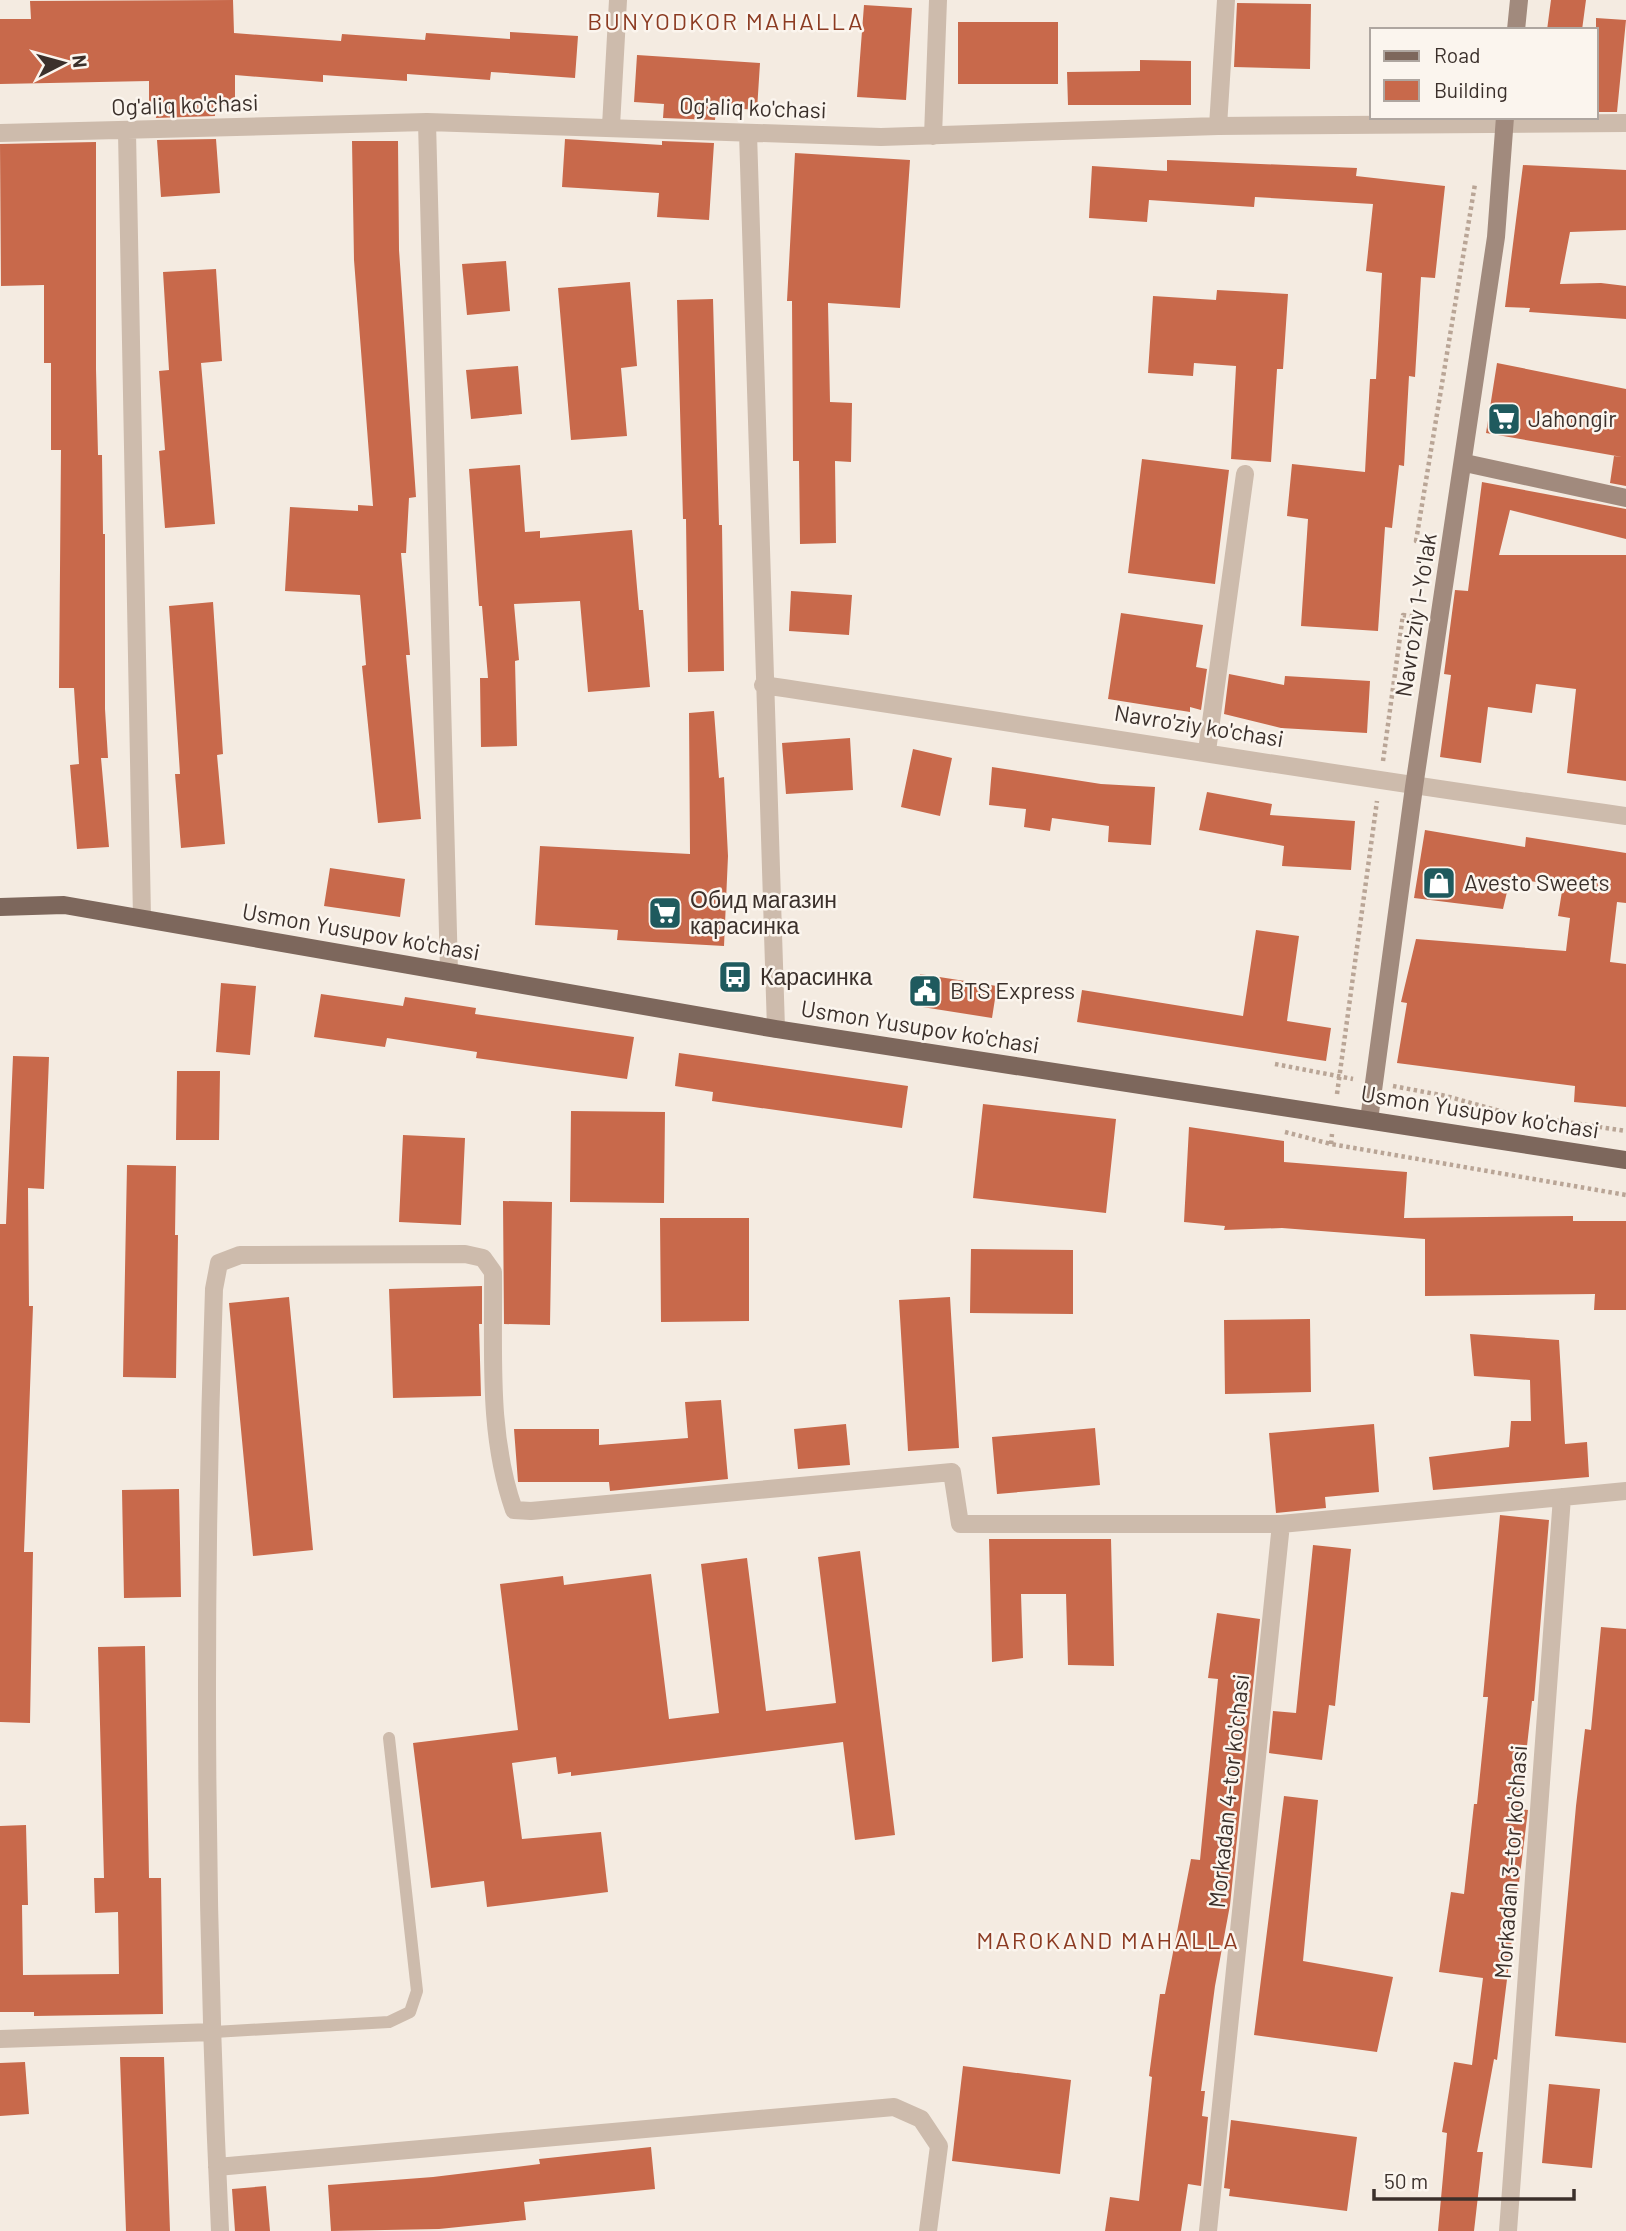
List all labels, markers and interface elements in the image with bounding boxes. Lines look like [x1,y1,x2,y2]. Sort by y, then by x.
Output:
district label: BUNYODKOR MAHALLA [587,6,865,35]
north arrow [28,28,98,98]
legend [1370,28,1598,119]
text: Road [1434,42,1480,67]
text: N [68,54,93,69]
text: Building [1434,77,1508,102]
street label: Og'aliq ko'chasi [111,87,259,121]
street label: Og'aliq ko'chasi [679,90,827,124]
supermarket icon: Jahongir [1485,400,1523,438]
place label: Jahongir [1528,404,1617,432]
street label: Navro'ziy 1-Yo'lak [1388,531,1442,699]
street label: Navro'ziy ko'chasi [1112,698,1286,752]
shop icon: Avesto Sweets [1420,864,1458,902]
place label: Avesto Sweets [1464,868,1610,896]
place label: Обид магазин карасинка [690,885,837,939]
supermarket icon: Обид магазин карасинка [646,894,684,932]
street label: Usmon Yusupov ko'chasi [240,896,482,966]
bus stop icon: Карасинка [716,958,754,996]
place label: Карасинка [760,962,872,990]
public building icon: BTS Express [906,972,944,1010]
place label: BTS Express [950,976,1075,1004]
street label: Usmon Yusupov ko'chasi [799,993,1041,1059]
street label: Usmon Yusupov ko'chasi [1359,1078,1601,1144]
street label: Morkadan 4-tor ko'chasi [1202,1673,1254,1909]
street label: Morkadan 3-tor ko'chasi [1488,1744,1532,1980]
district label: MAROKAND MAHALLA [976,1925,1240,1954]
scale bar [1374,2158,1574,2202]
text: 50 m [1384,2168,1428,2193]

